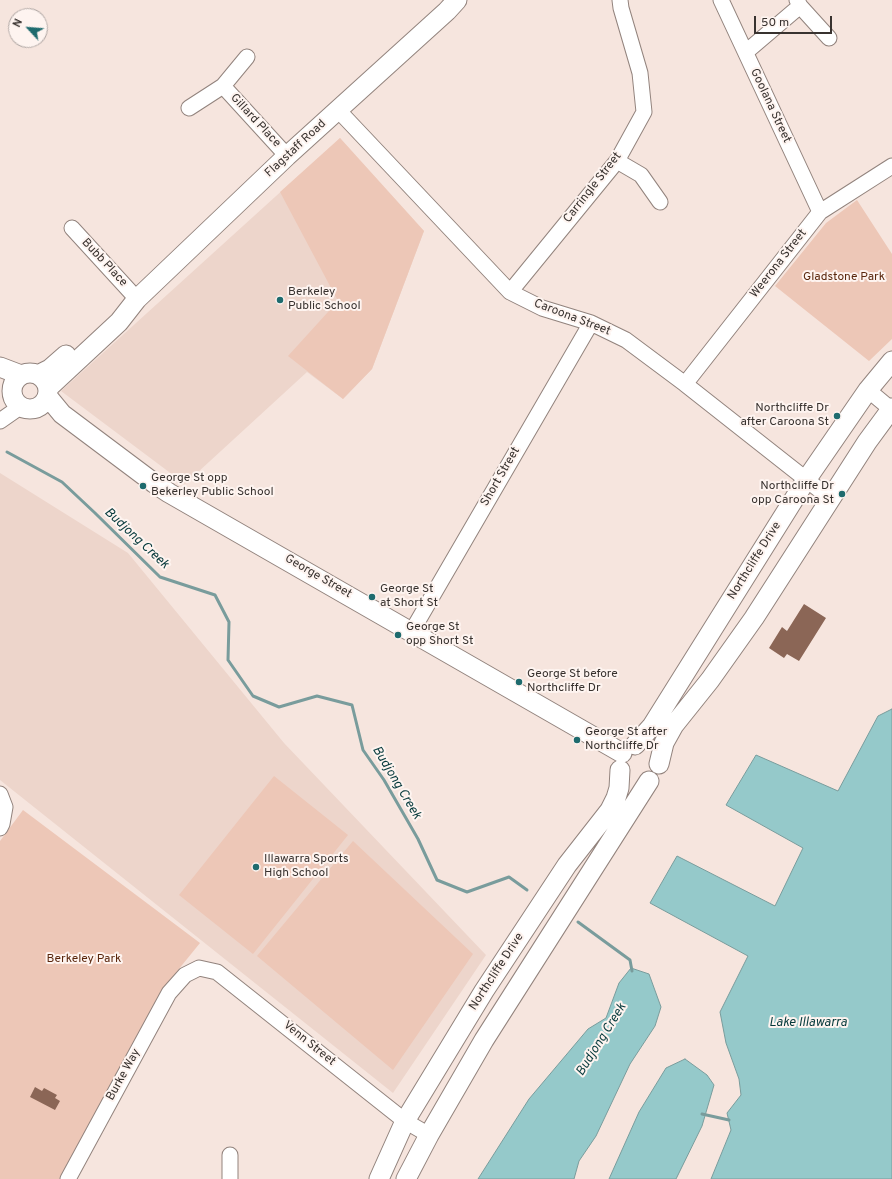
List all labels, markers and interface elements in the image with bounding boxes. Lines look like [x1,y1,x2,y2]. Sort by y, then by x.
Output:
north arrow [8,8,48,48]
scale bar [756,8,834,34]
text: 50 m [761,15,789,31]
text: N [10,17,26,30]
street label: Goolana Street [746,67,794,145]
street label: Gillard Place [227,91,283,151]
street label: Flagstaff Road [263,117,329,181]
street label: Carringle Street [561,150,625,226]
street label: Weerona Street [748,227,810,301]
street label: Bubb Place [78,236,130,290]
park label: Gladstone Park [803,271,885,285]
place label: Berkeley Public School [288,286,361,314]
marker: Berkeley Public School [275,295,285,305]
street label: Caroona Street [532,297,612,339]
place label: Northcliffe Dr after Caroona St [740,402,829,430]
marker: Northcliffe Dr after Caroona St [832,411,842,421]
street label: Short Street [478,445,524,509]
place label: George St opp Bekerley Public School [151,472,274,500]
place label: Northcliffe Dr opp Caroona St [751,480,834,508]
marker: George St opp Bekerley Public School [138,481,148,491]
marker: Northcliffe Dr opp Caroona St [837,489,847,499]
water label: Budjong Creek [100,505,172,573]
street label: Northcliffe Drive [725,519,785,603]
street label: George Street [282,552,354,602]
place label: George St at Short St [380,583,438,611]
marker: George St at Short St [367,592,377,602]
place label: George St opp Short St [406,621,474,649]
marker: George St opp Short St [393,630,403,640]
place label: George St before Northcliffe Dr [527,668,618,696]
marker: George St before Northcliffe Dr [514,677,524,687]
place label: George St after Northcliffe Dr [585,726,667,754]
marker: George St after Northcliffe Dr [572,735,582,745]
water label: Budjong Creek [368,744,424,822]
place label: Illawarra Sports High School [264,853,349,881]
marker: Illawarra Sports High School [251,862,261,872]
street label: Northcliffe Drive [467,931,527,1013]
park label: Berkeley Park [47,953,121,967]
water label: Budjong Creek [573,1001,631,1079]
water label: Lake Illawarra [769,1015,847,1031]
street label: Venn Street [280,1019,338,1069]
street label: Burke Way [104,1047,144,1103]

